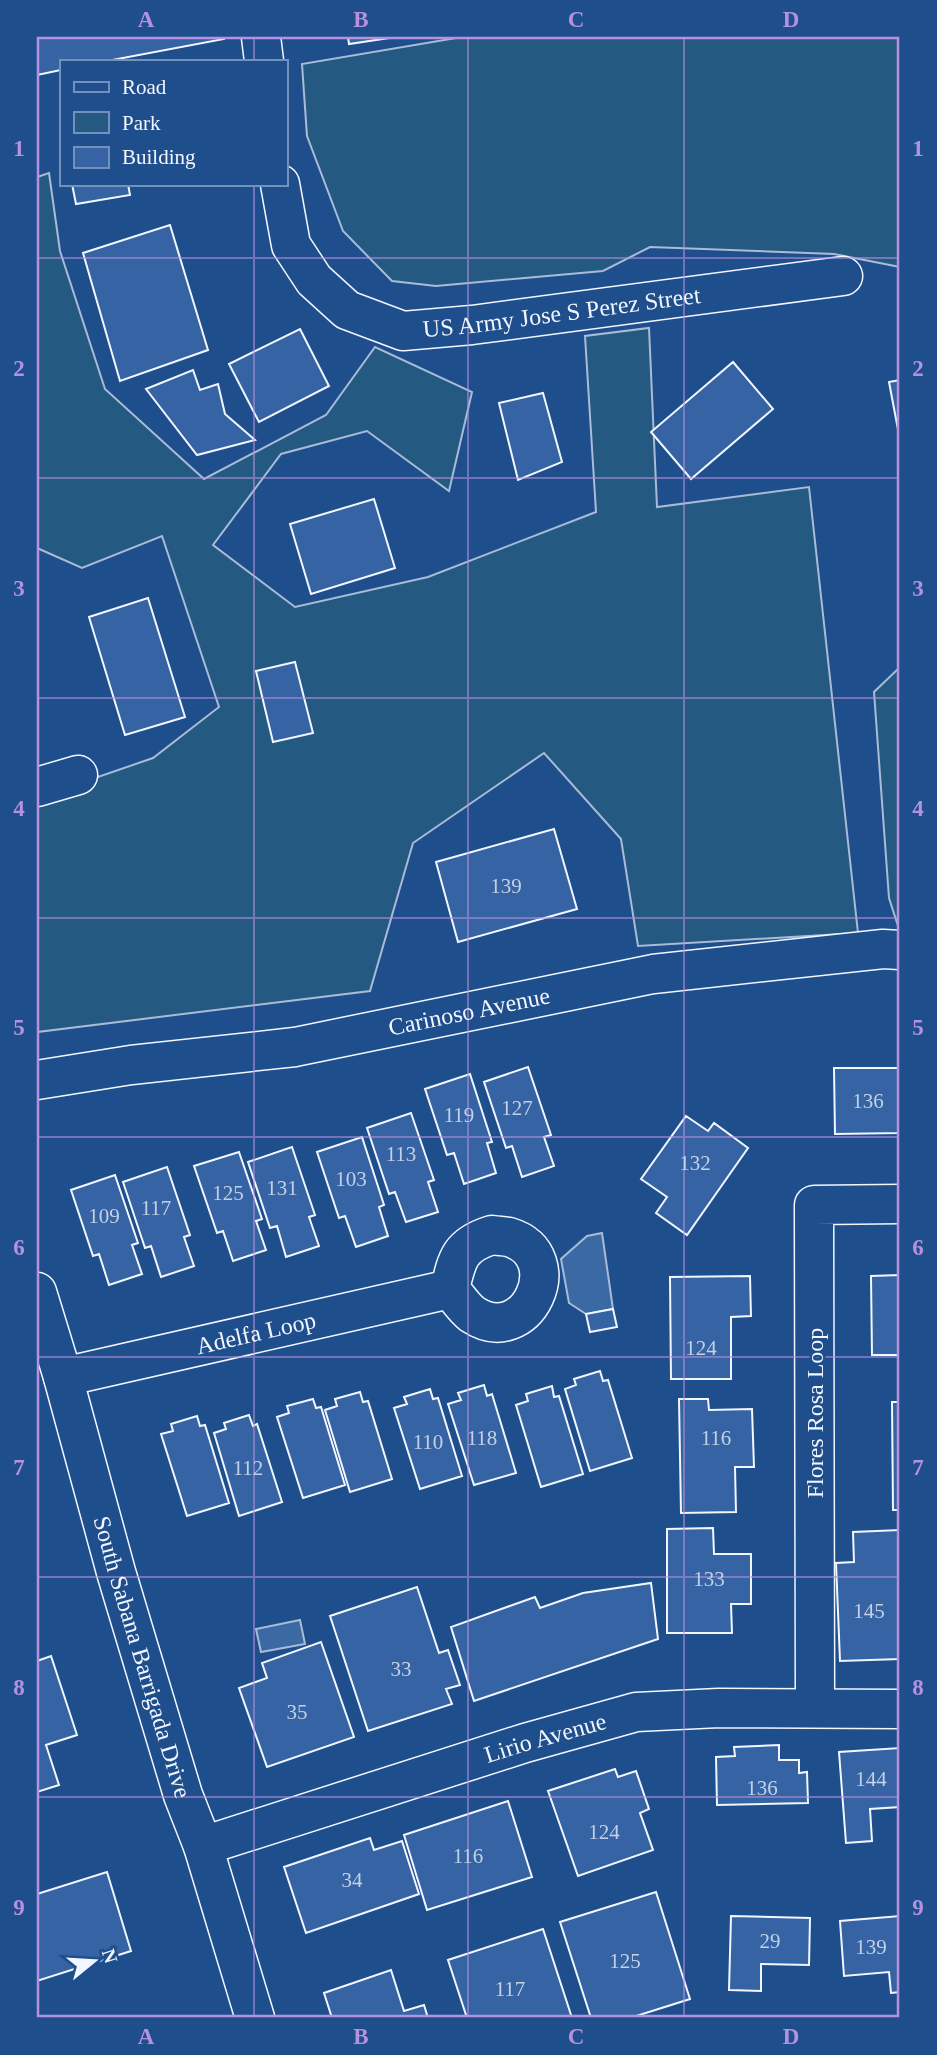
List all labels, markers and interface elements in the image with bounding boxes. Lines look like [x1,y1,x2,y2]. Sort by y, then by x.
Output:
text: A [138,7,155,32]
text: B [353,7,369,32]
text: C [568,7,584,32]
text: D [783,7,799,32]
legend [60,60,287,186]
text: Road [122,75,167,99]
text: Park [122,111,161,135]
text: 1 [13,136,25,161]
text: 1 [912,136,924,161]
text: Building [122,145,196,169]
street label: US Army Jose S Perez Street [422,282,702,342]
text: 2 [13,356,25,381]
text: 2 [912,356,924,381]
text: 3 [13,576,25,601]
text: 3 [912,576,924,601]
text: 4 [13,796,25,821]
text: 4 [912,796,924,821]
house number: 139 [490,874,522,898]
street label: Carinoso Avenue [386,982,552,1041]
text: 5 [13,1015,25,1040]
text: 5 [912,1015,924,1040]
house number: 136 [852,1089,884,1113]
house number: 127 [501,1096,533,1120]
house number: 119 [444,1103,474,1127]
house number: 113 [386,1142,416,1166]
house number: 132 [679,1151,711,1175]
house number: 103 [335,1167,367,1191]
house number: 131 [266,1176,298,1200]
house number: 125 [212,1181,244,1205]
house number: 117 [141,1196,171,1220]
house number: 109 [88,1204,120,1228]
text: 6 [13,1235,25,1260]
text: 6 [912,1235,924,1260]
street label: Adelfa Loop [194,1307,318,1359]
street label: Flores Rosa Loop [802,1328,828,1498]
house number: 124 [685,1336,717,1360]
house number: 118 [467,1426,497,1450]
house number: 116 [701,1426,731,1450]
house number: 110 [413,1430,443,1454]
text: 7 [13,1455,25,1480]
text: 7 [912,1455,924,1480]
house number: 112 [233,1456,263,1480]
street label: South Sabana Barrigada Drive [88,1513,196,1801]
house number: 133 [693,1567,725,1591]
house number: 145 [853,1599,885,1623]
house number: 33 [391,1657,412,1681]
text: 8 [13,1675,25,1700]
text: 8 [912,1675,924,1700]
house number: 35 [287,1700,308,1724]
street label: Lirio Avenue [481,1708,609,1768]
house number: 144 [855,1767,887,1791]
house number: 136 [746,1776,778,1800]
house number: 124 [588,1820,620,1844]
house number: 116 [453,1844,483,1868]
house number: 34 [342,1868,363,1892]
text: 9 [13,1895,25,1920]
text: 9 [912,1895,924,1920]
north arrow [60,1926,130,1996]
house number: 29 [760,1929,781,1953]
house number: 139 [855,1935,887,1959]
text: N [98,1946,122,1966]
house number: 125 [609,1949,641,1973]
house number: 117 [495,1977,525,2001]
text: A [138,2024,155,2049]
text: B [353,2024,369,2049]
text: C [568,2024,584,2049]
text: D [783,2024,799,2049]

